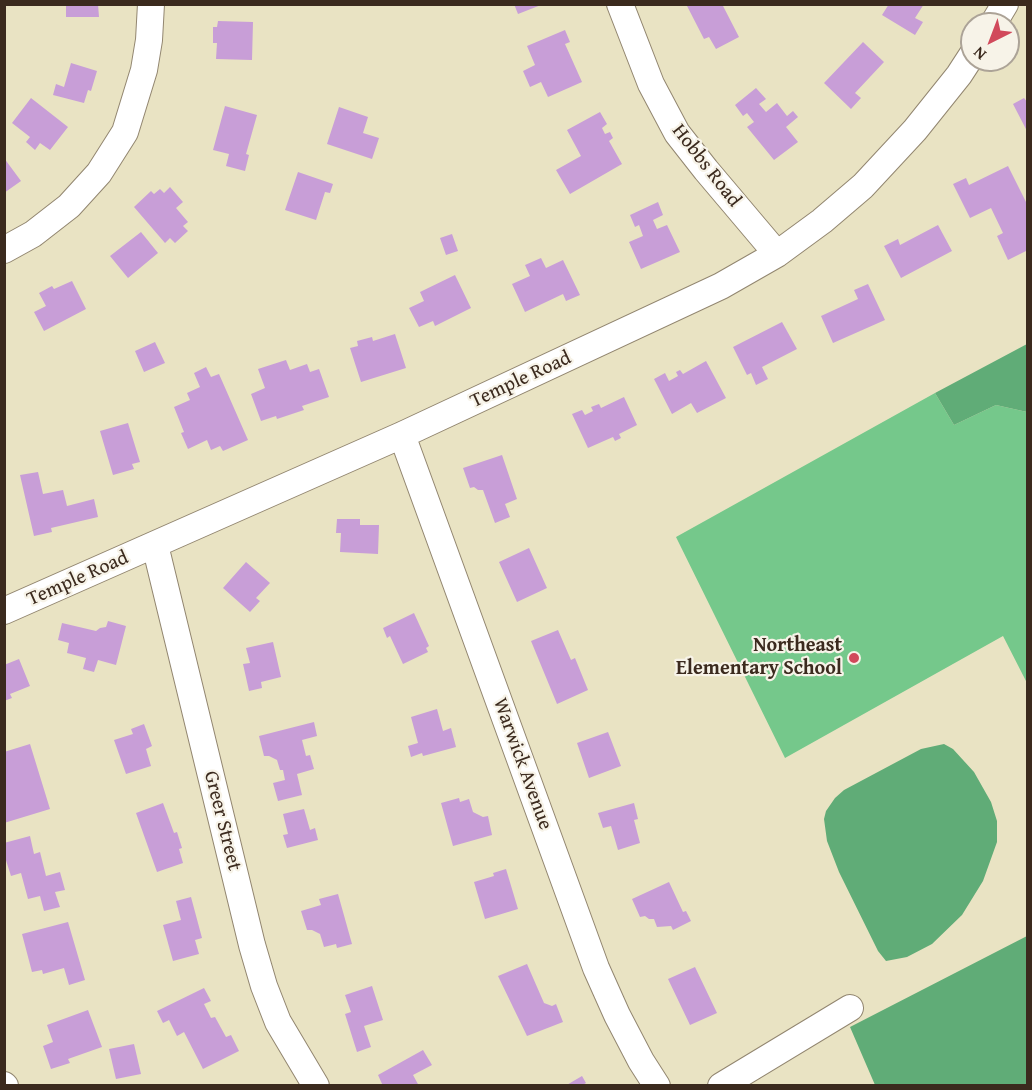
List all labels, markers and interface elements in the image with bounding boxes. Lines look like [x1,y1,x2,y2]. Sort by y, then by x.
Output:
north arrow [960,12,1020,72]
text: N [967,41,991,66]
street label: Hobbs Road [666,120,746,212]
street label: Temple Road [467,346,575,414]
street label: Temple Road [24,546,132,612]
place label: Northeast Elementary School [676,634,842,681]
marker: Northeast Elementary School [847,651,861,665]
street label: Warwick Avenue [487,695,557,833]
street label: Greer Street [198,769,246,873]

